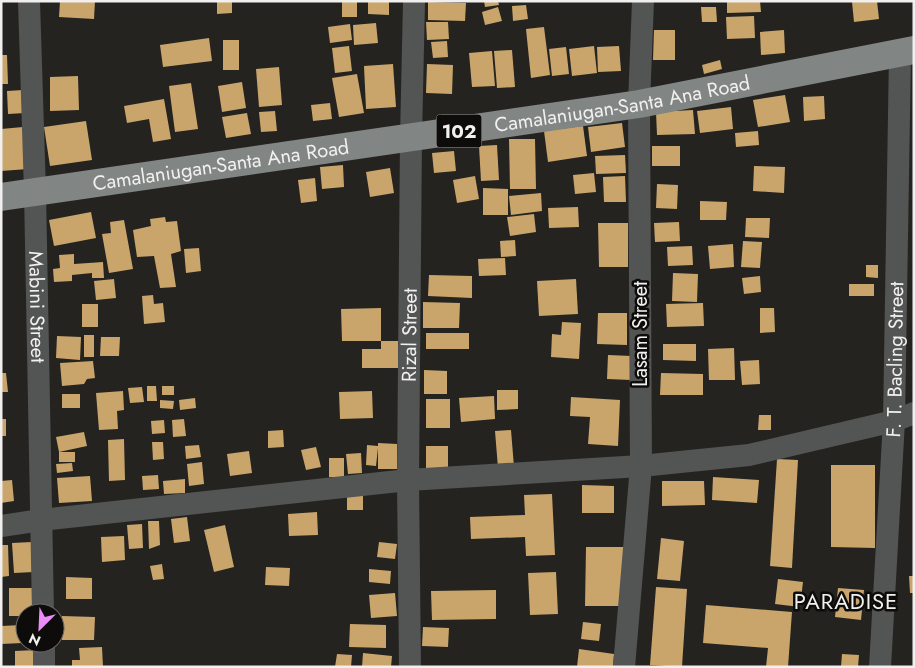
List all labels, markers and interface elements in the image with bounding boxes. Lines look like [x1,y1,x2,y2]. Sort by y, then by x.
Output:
street label: Camalaniugan-Santa Ana Road [492,69,752,140]
road number: 102 [436,114,482,148]
street label: Camalaniugan-Santa Ana Road [91,132,351,198]
street label: Mabini Street [21,251,52,363]
street label: Lasam Street [626,281,655,387]
street label: F. T. Bacling Street [879,281,911,438]
street label: Rizal Street [395,288,425,382]
district label: PARADISE [794,585,898,617]
north arrow [15,603,65,653]
text: N [26,628,44,651]

